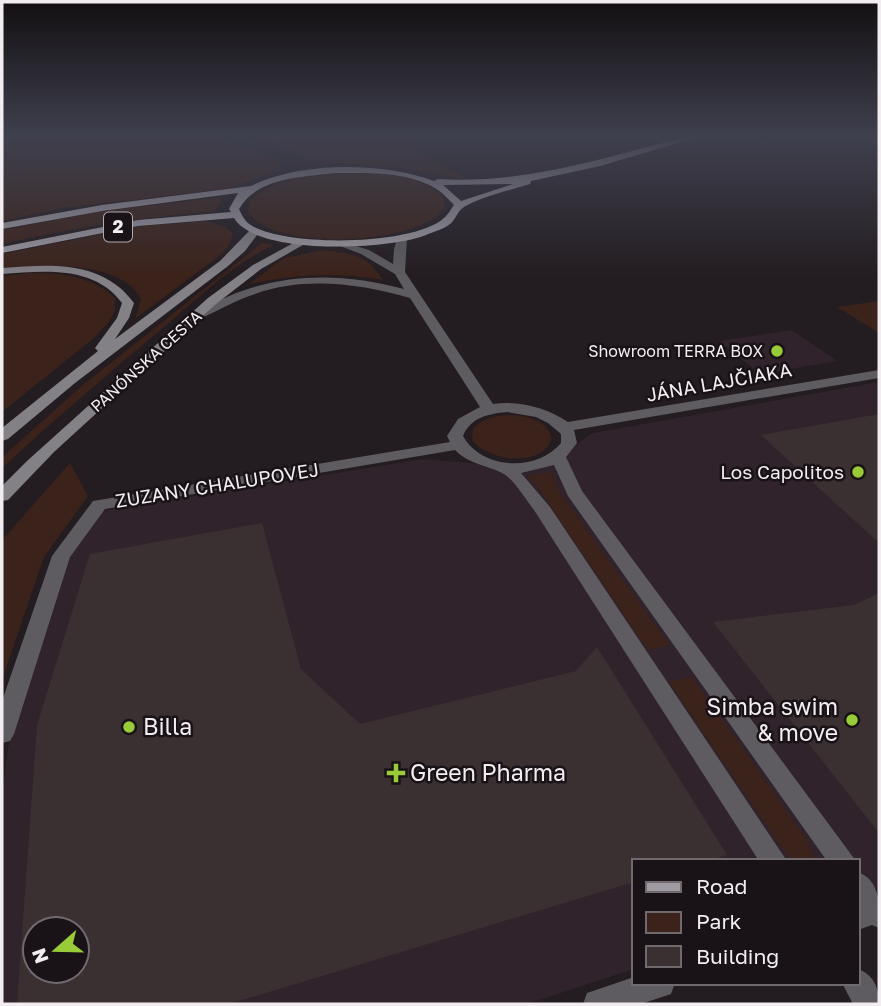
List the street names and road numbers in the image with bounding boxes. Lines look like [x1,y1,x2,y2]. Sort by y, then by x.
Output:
road number: 2 [104,212,132,242]
street label: PANÓNSKA CESTA [86,306,206,416]
street label: JÁNA LAJČIAKA [644,357,794,406]
street label: ZUZANY CHALUPOVEJ [113,457,320,512]

